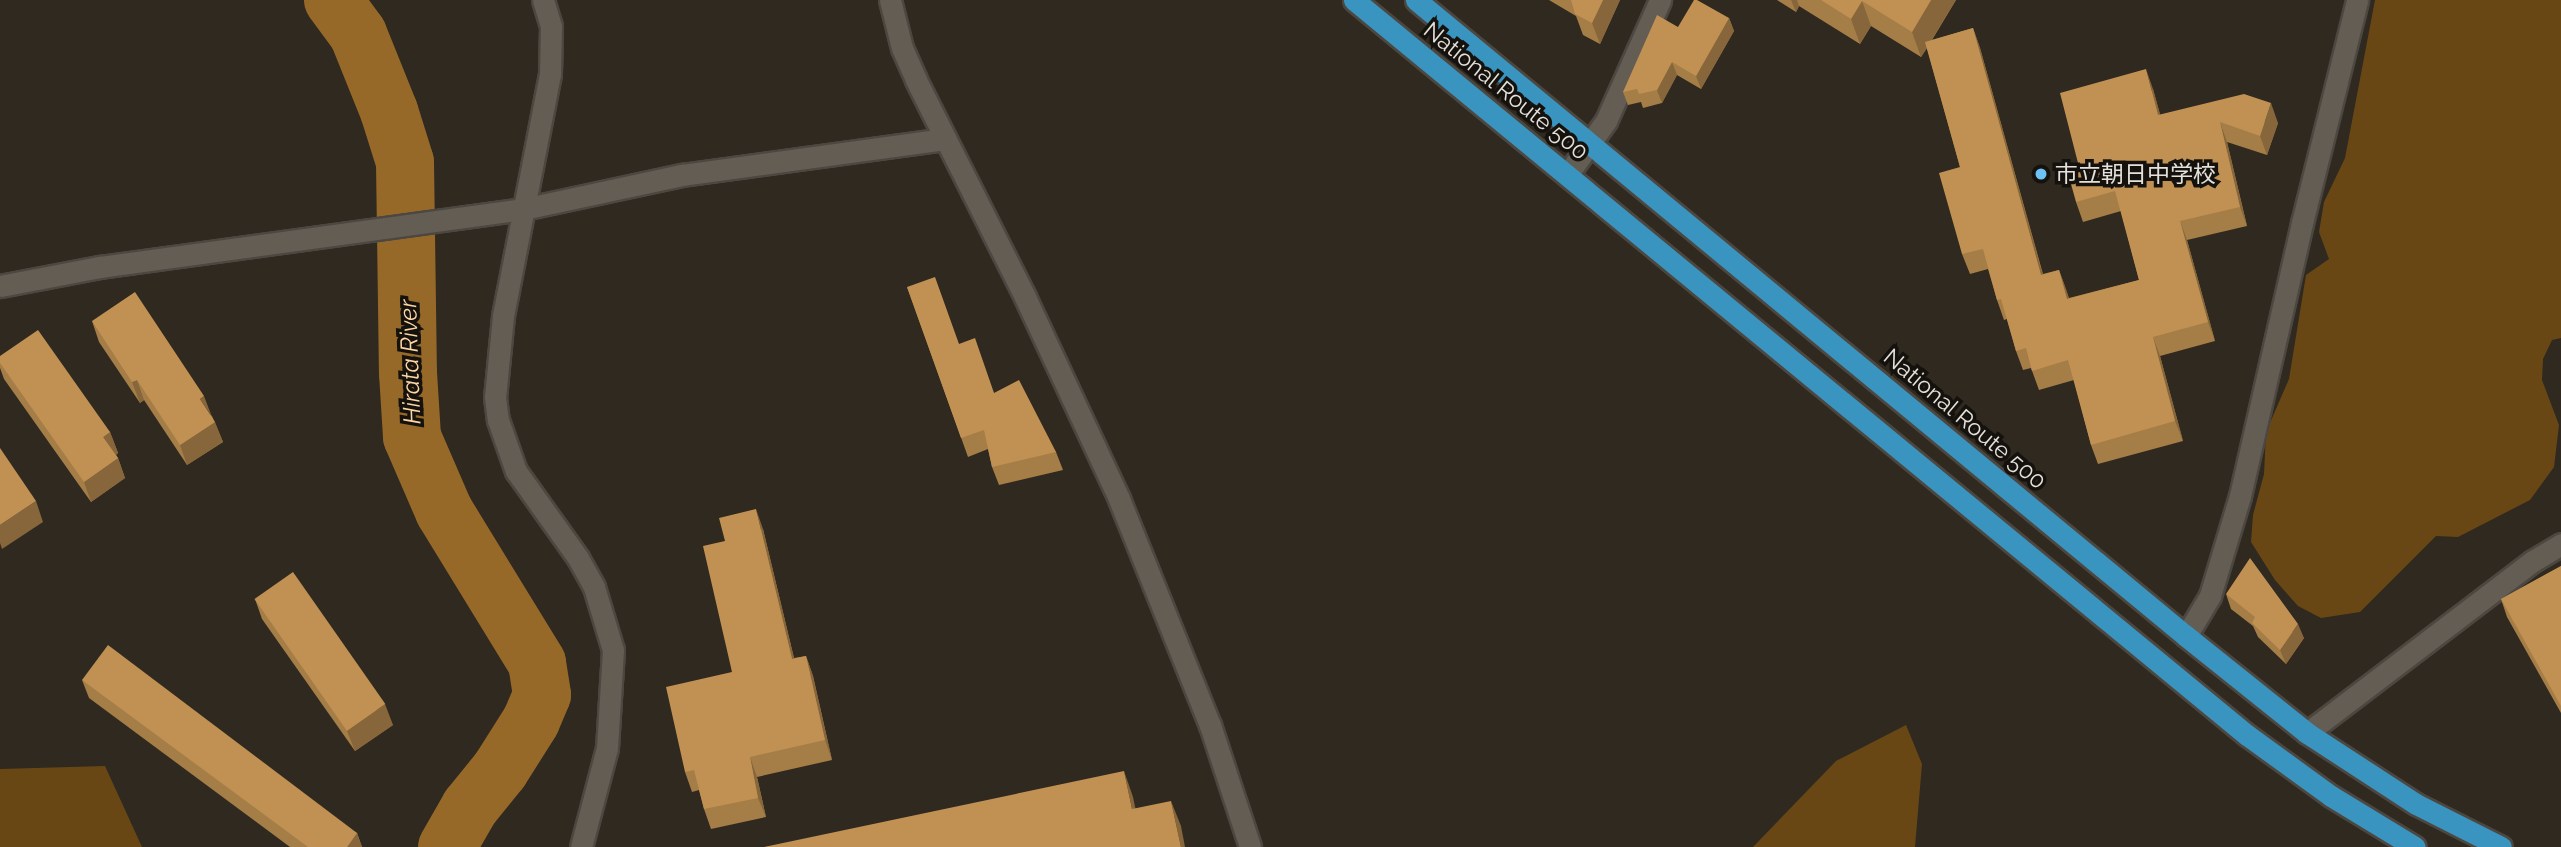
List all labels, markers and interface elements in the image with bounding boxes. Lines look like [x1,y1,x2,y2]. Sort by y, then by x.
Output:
street label: National Route 500 [1418,16,1594,166]
place label: 市立朝日中学校 [2055,160,2216,188]
marker: 市立朝日中学校 [2033,166,2049,182]
water label: Hirata River [393,299,427,425]
street label: National Route 500 [1878,343,2052,495]

